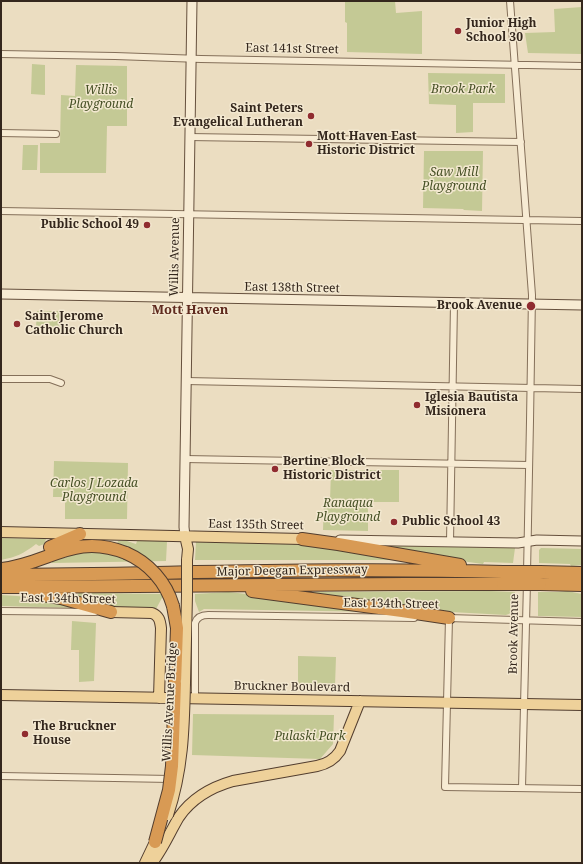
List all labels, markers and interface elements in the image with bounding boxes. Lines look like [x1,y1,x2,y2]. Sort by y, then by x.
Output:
place label: Junior High School 30 [466,17,537,45]
marker: Junior High School 30 [453,26,463,36]
street label: East 141st Street [245,41,339,57]
park label: Brook Park [431,83,495,97]
park label: Willis Playground [69,84,133,112]
place label: Saint Peters Evangelical Lutheran [173,102,303,130]
marker: Saint Peters Evangelical Lutheran [306,111,316,121]
place label: Mott Haven East Historic District [317,130,417,158]
marker: Mott Haven East Historic District [304,139,314,149]
park label: Saw Mill Playground [422,166,486,194]
street label: Willis Avenue [167,217,183,297]
place label: Public School 49 [41,218,139,232]
marker: Public School 49 [142,220,152,230]
street label: East 138th Street [244,280,340,296]
place label: Brook Avenue [437,299,522,313]
marker: Brook Avenue [525,300,537,312]
district label: Mott Haven [152,302,228,318]
place label: Saint Jerome Catholic Church [25,310,123,338]
marker: Saint Jerome Catholic Church [12,319,22,329]
place label: Iglesia Bautista Misionera [425,391,518,419]
marker: Iglesia Bautista Misionera [412,400,422,410]
place label: Bertine Block Historic District [283,455,381,483]
marker: Bertine Block Historic District [270,464,280,474]
park label: Carlos J Lozada Playground [50,477,138,505]
park label: Ranaqua Playground [316,497,380,525]
place label: Public School 43 [402,515,500,529]
street label: East 135th Street [208,517,304,533]
marker: Public School 43 [389,517,399,527]
street label: Major Deegan Expressway [216,562,368,580]
street label: East 134th Street [20,591,116,607]
street label: Brook Avenue [506,594,522,674]
street label: East 134th Street [343,596,439,612]
street label: Willis Avenue Bridge [160,642,180,762]
street label: Bruckner Boulevard [234,679,350,695]
place label: The Bruckner House [33,720,116,748]
marker: The Bruckner House [20,729,30,739]
park label: Pulaski Park [274,730,346,744]

